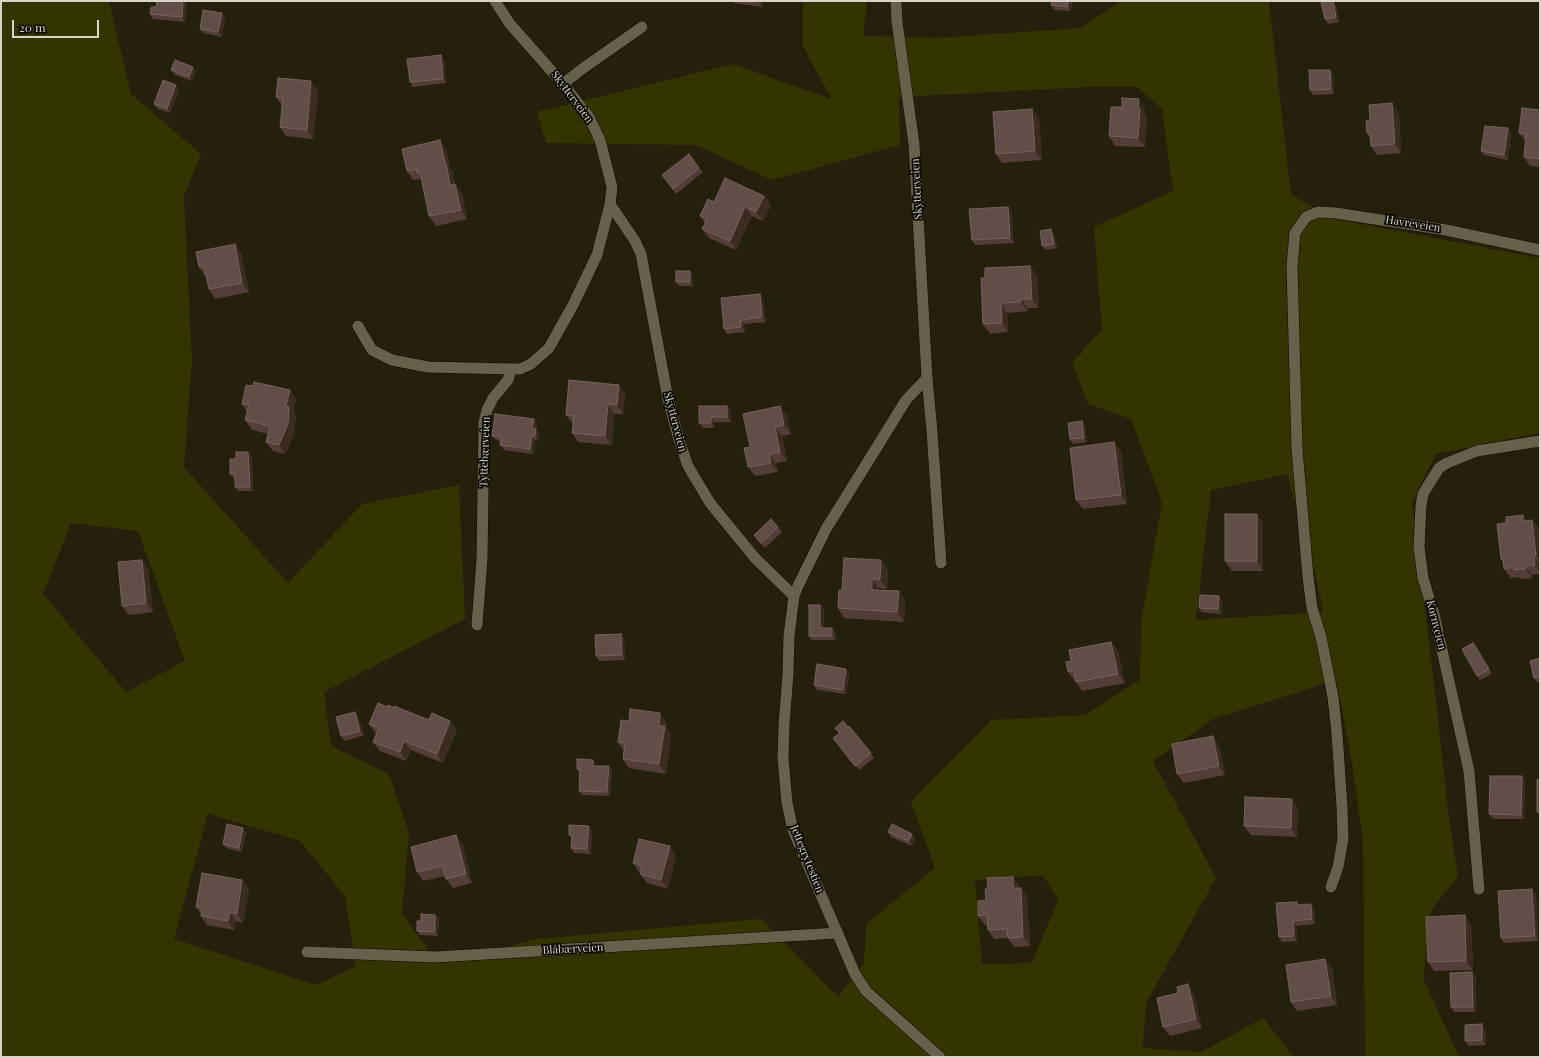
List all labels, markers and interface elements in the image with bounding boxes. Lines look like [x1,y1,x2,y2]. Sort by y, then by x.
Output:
scale bar [14,12,101,38]
text: 20 m [19,19,46,35]
street label: Skytterveien [548,68,596,126]
street label: Skytterveien [909,158,925,220]
street label: Havreveien [1385,213,1441,235]
street label: Skytterveien [661,391,689,453]
street label: Tyttebærveien [477,416,493,488]
street label: Kornveien [1423,599,1449,651]
street label: Jettegrytestien [787,823,827,895]
street label: Blåbærveien [542,941,604,957]

